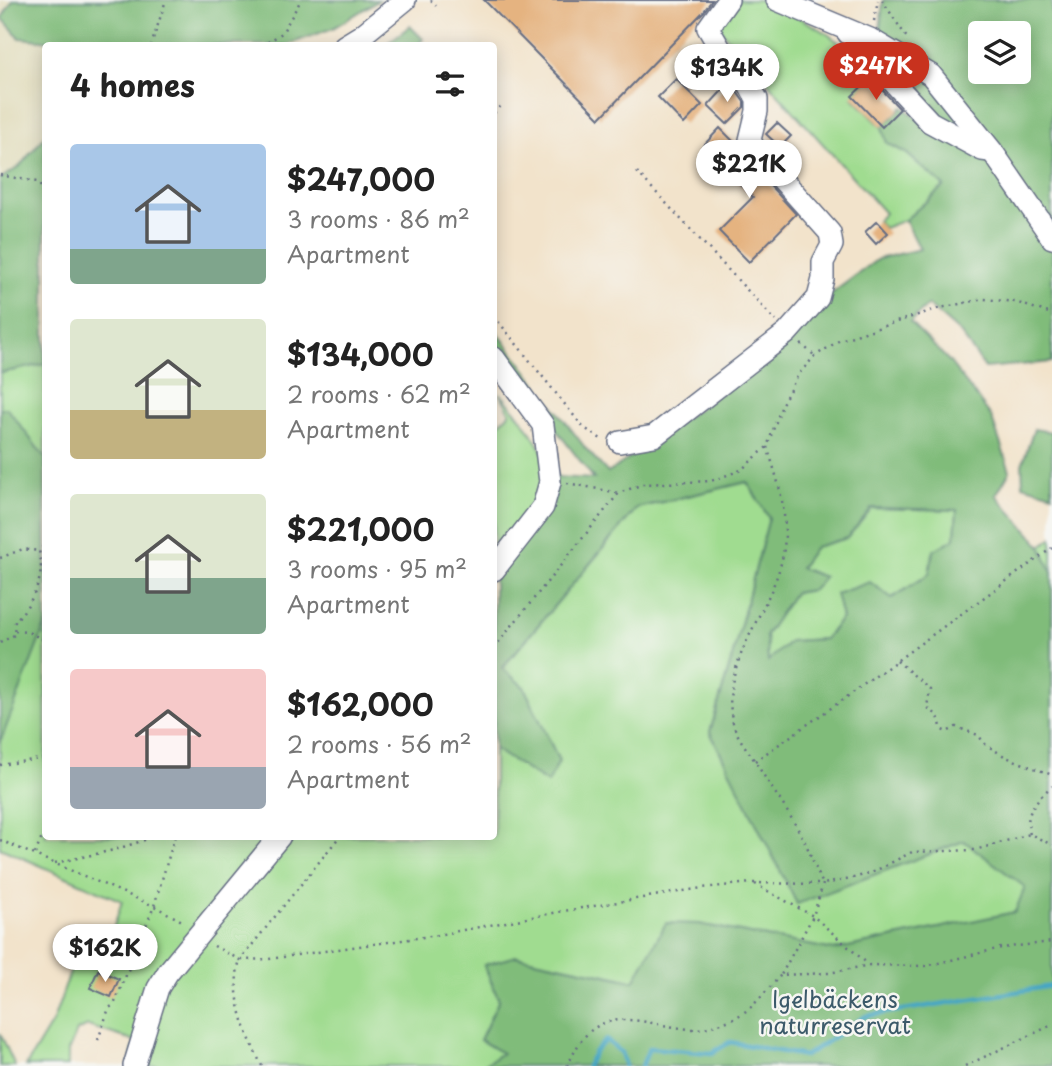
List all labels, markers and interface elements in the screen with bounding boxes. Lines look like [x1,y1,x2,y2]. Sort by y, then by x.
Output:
map controls [968,21,1031,84]
button: layers [968,21,1031,84]
pin: $247K [827,42,925,102]
pin: $134K [678,44,776,104]
text: $247K [839,47,913,82]
text: $134K [690,49,764,84]
text: 4 homes [70,62,195,107]
icon: filters [431,65,469,103]
pin: $221K [700,140,798,200]
text: $221K [712,145,786,180]
text: $247,000 [287,156,435,201]
icon: home [126,172,210,256]
text: 3 rooms · 86 m² [287,201,470,236]
text: Apartment [287,236,410,271]
text: $134,000 [287,331,434,376]
icon: home [126,347,210,431]
text: 2 rooms · 62 m² [287,376,471,411]
text: Apartment [287,411,410,446]
text: $221,000 [287,506,434,551]
icon: home [126,522,210,606]
text: 3 rooms · 95 m² [287,551,467,586]
text: Apartment [287,586,410,621]
text: $162,000 [287,681,434,726]
icon: home [126,697,210,781]
text: 2 rooms · 56 m² [287,726,472,761]
text: Apartment [287,761,410,796]
pin: $162K [56,925,154,984]
text: $162K [69,929,141,964]
park label: Igelbäckens naturreservat [759,981,911,1042]

